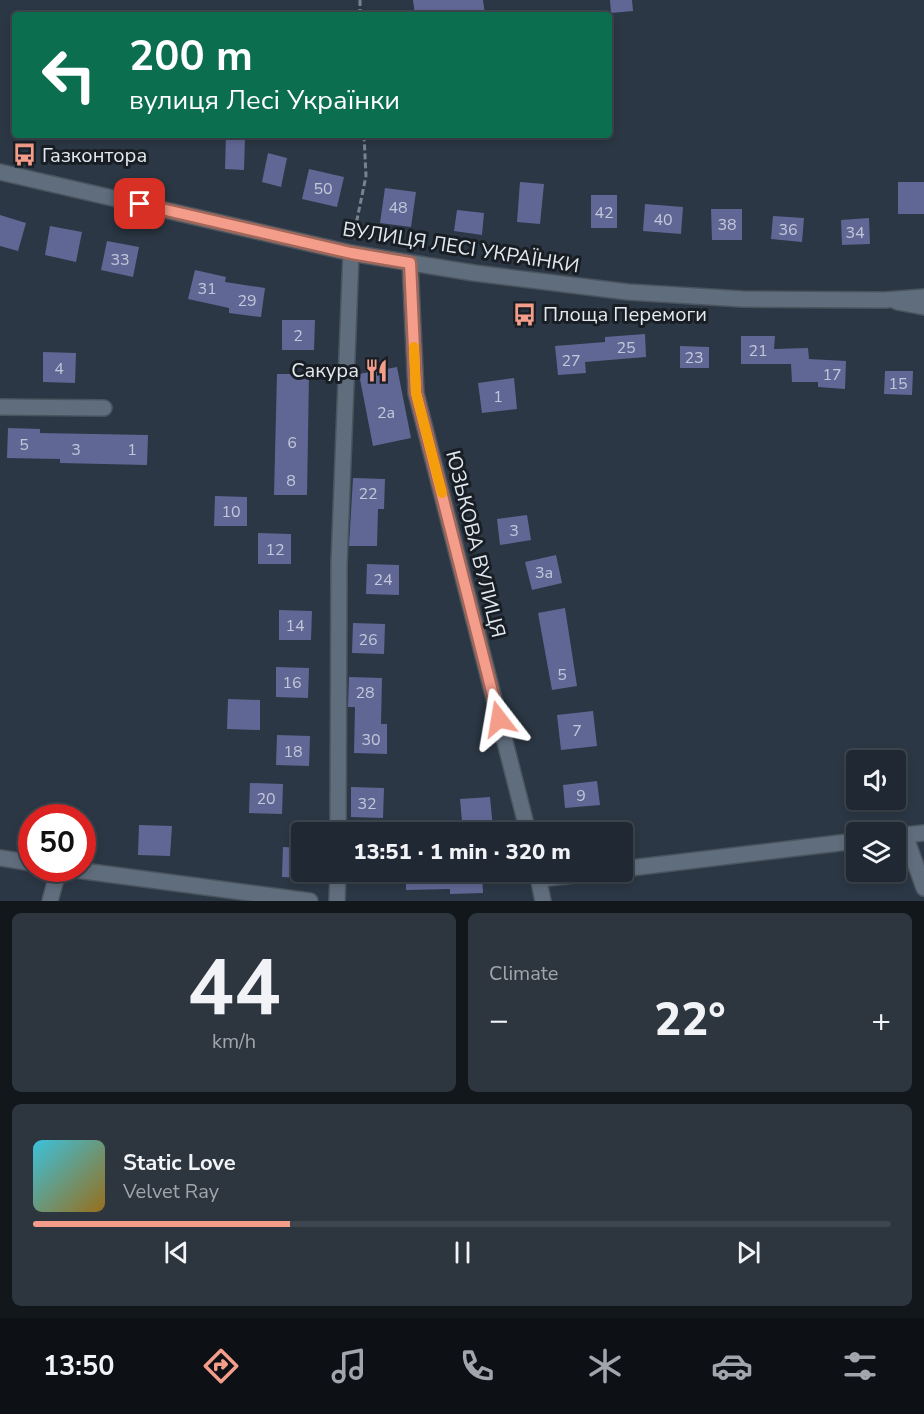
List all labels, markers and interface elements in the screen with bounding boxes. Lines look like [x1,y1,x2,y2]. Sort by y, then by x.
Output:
text: 200 m [129,28,253,85]
icon: left [30,36,108,114]
text: вулиця Лесі Українки [129,82,400,119]
bus stop icon: Газконтора [11,142,37,168]
place label: Газконтора [42,142,147,169]
pin [114,178,165,229]
house number: 50 [313,178,333,200]
icon: arrive [123,187,156,220]
house number: 48 [388,197,408,219]
house number: 42 [594,202,614,224]
house number: 40 [653,209,673,231]
house number: 38 [717,214,737,236]
street label: ВУЛИЦЯ ЛЕСІ УКРАЇНКИ [341,215,581,280]
house number: 36 [778,219,798,241]
house number: 34 [845,222,865,244]
house number: 33 [110,249,130,271]
house number: 31 [197,278,217,300]
house number: 29 [237,290,257,312]
bus stop icon: Площа Перемоги [512,301,538,327]
place label: Площа Перемоги [543,301,707,328]
house number: 2 [293,325,303,347]
house number: 25 [616,337,636,359]
house number: 21 [748,340,768,362]
house number: 23 [684,347,704,369]
house number: 27 [561,350,581,372]
place label: Сакура [291,357,359,384]
restaurant icon: Сакура [364,357,390,383]
house number: 4 [54,358,64,380]
house number: 17 [822,364,842,386]
house number: 15 [888,373,908,395]
house number: 1 [493,386,503,408]
house number: 2а [377,402,395,424]
house number: 6 [287,432,297,454]
house number: 5 [19,434,29,456]
house number: 3 [71,439,81,461]
house number: 1 [127,439,137,461]
street label: ЮЗЬКОВА ВУЛИЦЯ [439,448,512,641]
house number: 8 [286,470,296,492]
house number: 22 [358,483,378,505]
house number: 10 [221,501,241,523]
house number: 3 [509,520,519,542]
house number: 12 [265,539,285,561]
house number: 3а [535,562,553,584]
house number: 24 [373,569,393,591]
house number: 14 [285,615,305,637]
house number: 26 [358,629,378,651]
house number: 5 [557,664,567,686]
house number: 16 [282,672,302,694]
house number: 28 [355,682,375,704]
position arrow [467,687,531,751]
house number: 7 [572,720,582,742]
house number: 30 [361,729,381,751]
house number: 18 [283,741,303,763]
map controls [846,750,906,882]
button: sound [846,750,906,810]
house number: 9 [576,785,586,807]
house number: 20 [256,788,276,810]
house number: 32 [357,793,377,815]
speed limit sign: 50 [18,804,96,882]
button: layers [846,822,906,882]
text: 13:51 · 1 min · 320 m [353,837,571,867]
text: 44 [187,935,281,1042]
text: Climate [489,960,558,987]
text: 22° [654,990,726,1051]
text: − [489,998,509,1043]
text: + [871,998,891,1043]
text: km/h [212,1028,256,1055]
text: Static Love [123,1148,236,1178]
text: Velvet Ray [123,1178,219,1205]
icon: previous [160,1236,193,1269]
icon: pause [446,1236,479,1269]
icon: next [732,1236,765,1269]
icon: directions [200,1345,242,1387]
icon: music [328,1345,370,1387]
icon: phone [456,1345,498,1387]
icon: climate [584,1345,626,1387]
icon: car [711,1345,753,1387]
icon: filters [839,1345,881,1387]
text: 13:50 [43,1348,114,1385]

